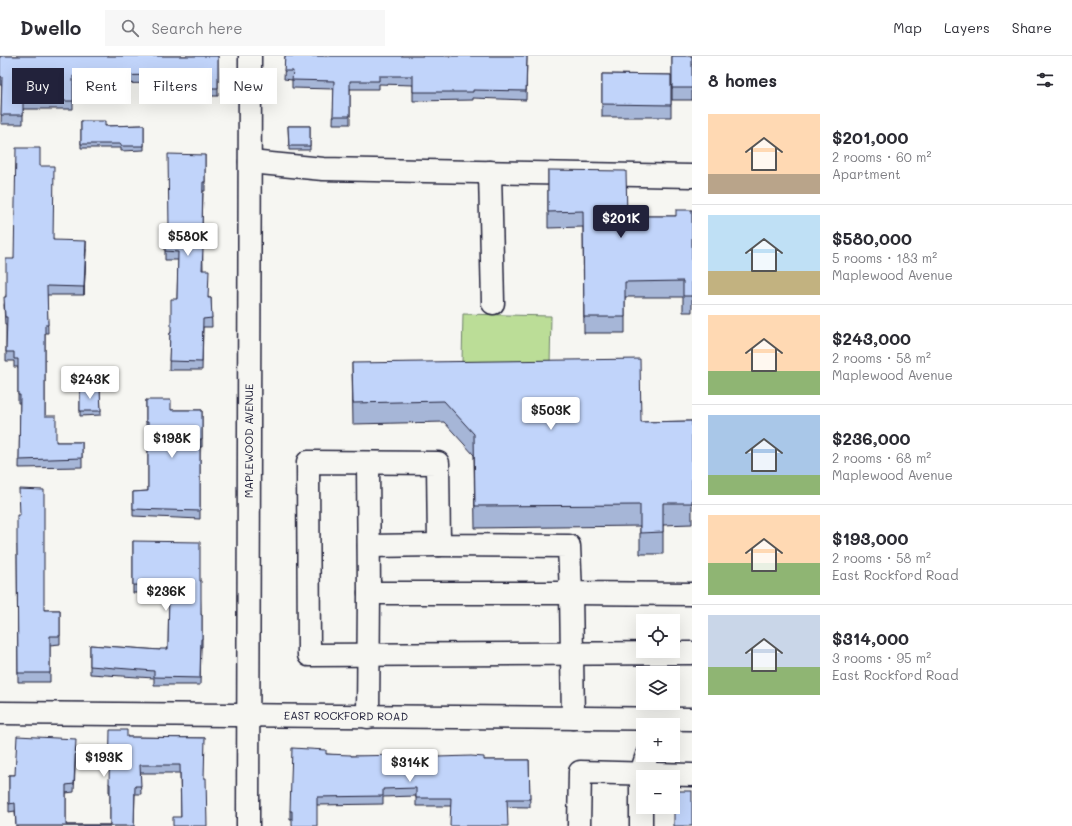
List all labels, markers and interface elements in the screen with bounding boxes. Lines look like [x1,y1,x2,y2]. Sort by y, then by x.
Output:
search box [105,10,385,46]
text: Dwello [20,15,81,40]
icon: search [119,17,141,39]
text: Search here [151,18,243,38]
text: Map [893,18,922,37]
text: Layers [944,18,990,37]
text: Share [1012,18,1052,37]
chip: Buy [12,68,64,104]
chip: Rent [72,68,131,104]
chip: Filters [139,68,212,104]
chip: New [220,68,277,104]
text: 8 homes [708,69,777,91]
icon: filters [1034,69,1056,91]
text: $201,000 [832,126,908,148]
icon: home [740,130,788,178]
text: 2 rooms · 60 m² [832,148,931,165]
text: Apartment [832,165,901,182]
pin: $201K [593,205,649,239]
text: $201K [602,209,640,226]
pin: $580K [160,223,216,257]
text: $580K [168,227,208,244]
text: $580,000 [832,227,912,249]
icon: home [740,231,788,279]
text: 5 rooms · 183 m² [832,249,937,266]
text: Maplewood Avenue [832,266,953,283]
text: $243,000 [832,327,911,349]
icon: home [740,331,788,379]
text: 2 rooms · 58 m² [832,349,931,366]
pin: $243K [62,366,118,400]
text: Maplewood Avenue [832,366,953,383]
text: $243K [70,370,110,387]
street label: MAPLEWOOD AVENUE [241,384,256,498]
pin: $503K [523,397,579,431]
text: $503K [531,401,571,418]
pin: $198K [144,425,200,459]
text: $236,000 [832,427,911,449]
text: $198K [153,429,191,446]
icon: home [740,431,788,479]
text: 2 rooms · 68 m² [832,449,931,466]
text: Maplewood Avenue [832,466,953,483]
text: $193,000 [832,527,908,549]
icon: home [740,531,788,579]
text: 2 rooms · 58 m² [832,549,931,566]
text: East Rockford Road [832,566,958,583]
pin: $236K [138,578,194,612]
text: $236K [146,582,186,599]
map controls [636,614,680,814]
button: locate [636,614,680,658]
text: $314,000 [832,627,909,649]
icon: home [740,631,788,679]
text: 3 rooms · 95 m² [832,649,931,666]
button: layers [636,666,680,710]
text: East Rockford Road [832,666,958,683]
street label: EAST ROCKFORD ROAD [284,707,408,724]
button: + [636,718,680,762]
pin: $193K [76,744,132,778]
text: $193K [85,748,123,765]
pin: $314K [382,749,438,783]
text: $314K [391,753,429,770]
button: − [636,770,680,814]

